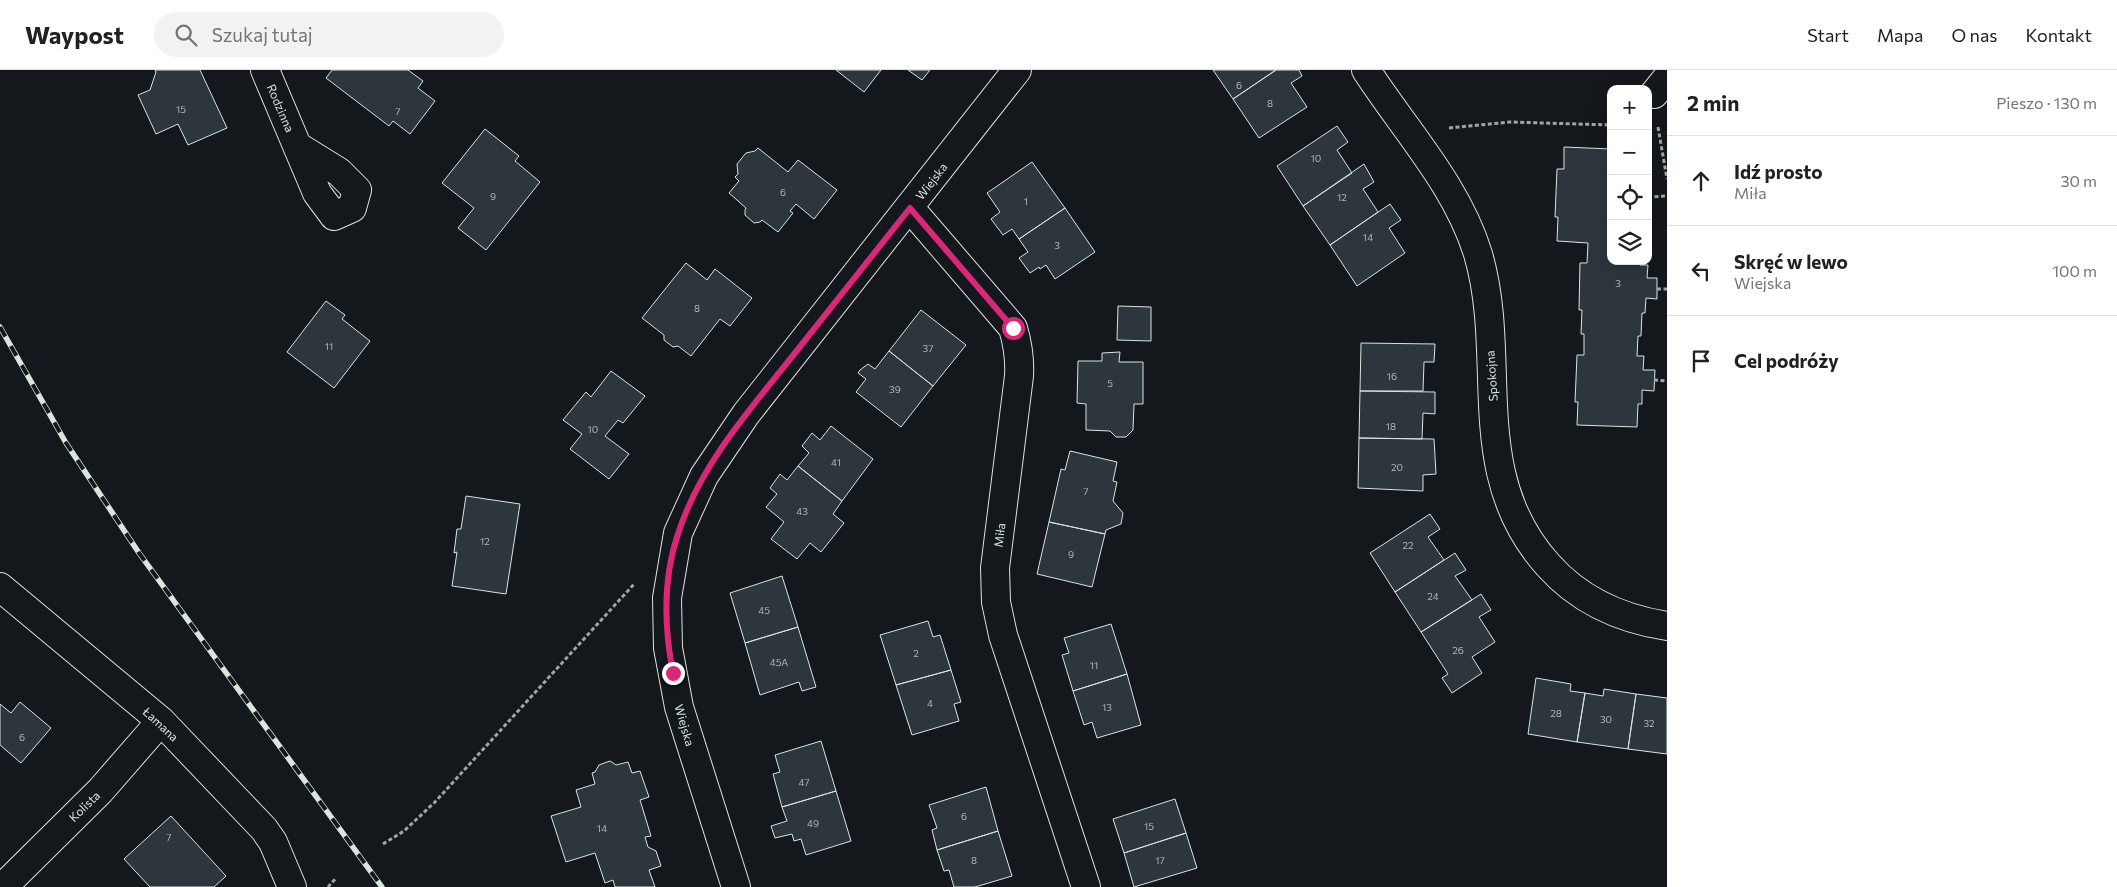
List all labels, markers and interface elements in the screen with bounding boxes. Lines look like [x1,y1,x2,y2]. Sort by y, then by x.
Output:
search box [154,12,504,57]
text: Waypost [25,20,124,49]
icon: search [172,21,200,49]
text: Szukaj tutaj [212,23,313,46]
text: Start [1807,24,1849,46]
text: Mapa [1877,24,1923,46]
text: O nas [1951,24,1998,46]
text: Kontakt [2026,24,2092,46]
house number: 6 [1236,79,1242,91]
street label: Rodzinna [265,82,297,134]
map controls [1607,85,1652,265]
button: + [1607,85,1652,130]
text: 2 min [1687,90,1739,115]
text: Pieszo · 130 m [1996,93,2097,112]
house number: 8 [1267,97,1273,109]
house number: 15 [176,103,186,115]
house number: 7 [395,105,401,117]
button: − [1607,130,1652,175]
house number: 10 [1311,152,1321,164]
street label: Wiejska [912,160,950,202]
text: Idź prosto [1734,160,1823,183]
icon: ahead [1687,167,1715,195]
text: 30 m [2060,171,2097,190]
button: locate [1607,175,1652,220]
text: Miła [1734,183,1767,202]
house number: 6 [780,186,786,198]
house number: 9 [490,190,496,202]
house number: 12 [1337,191,1347,203]
house number: 1 [1024,195,1028,207]
button: layers [1607,220,1652,265]
house number: 14 [1363,231,1373,243]
house number: 3 [1054,239,1060,251]
text: Skręć w lewo [1734,250,1848,273]
icon: left [1687,257,1715,285]
text: 100 m [2052,261,2097,280]
text: Wiejska [1734,273,1791,292]
house number: 3 [1615,277,1621,289]
house number: 8 [694,302,700,314]
route start [1002,317,1025,340]
house number: 11 [325,340,333,352]
house number: 37 [923,342,933,354]
icon: arrive [1687,347,1715,375]
text: Cel podróży [1734,349,1839,372]
street label: Spokojna [1482,350,1500,402]
house number: 16 [1387,370,1397,382]
house number: 5 [1107,377,1113,389]
house number: 39 [889,383,901,395]
house number: 18 [1386,420,1396,432]
house number: 10 [588,423,598,435]
house number: 41 [831,456,841,468]
house number: 20 [1391,461,1403,473]
house number: 7 [1083,485,1089,497]
house number: 43 [796,505,808,517]
street label: Miła [991,522,1007,548]
house number: 12 [480,535,490,547]
house number: 22 [1402,539,1414,551]
house number: 9 [1068,548,1074,560]
house number: 24 [1427,590,1439,602]
house number: 45 [758,604,770,616]
house number: 26 [1452,644,1464,656]
house number: 2 [913,647,919,659]
house number: 45A [770,656,788,668]
house number: 11 [1090,659,1098,671]
route end [662,662,685,685]
house number: 4 [927,697,933,709]
house number: 13 [1102,701,1112,713]
street label: Wiejska [672,702,698,748]
street label: Łamana [140,703,182,744]
house number: 28 [1550,707,1562,719]
house number: 30 [1600,713,1612,725]
house number: 32 [1643,717,1655,729]
house number: 6 [19,731,25,743]
house number: 47 [798,776,810,788]
street label: Kolista [66,788,102,824]
house number: 6 [961,810,967,822]
house number: 49 [807,817,819,829]
house number: 15 [1144,820,1154,832]
house number: 14 [597,822,607,834]
house number: 7 [166,831,172,843]
house number: 8 [971,854,977,866]
house number: 17 [1155,854,1165,866]

